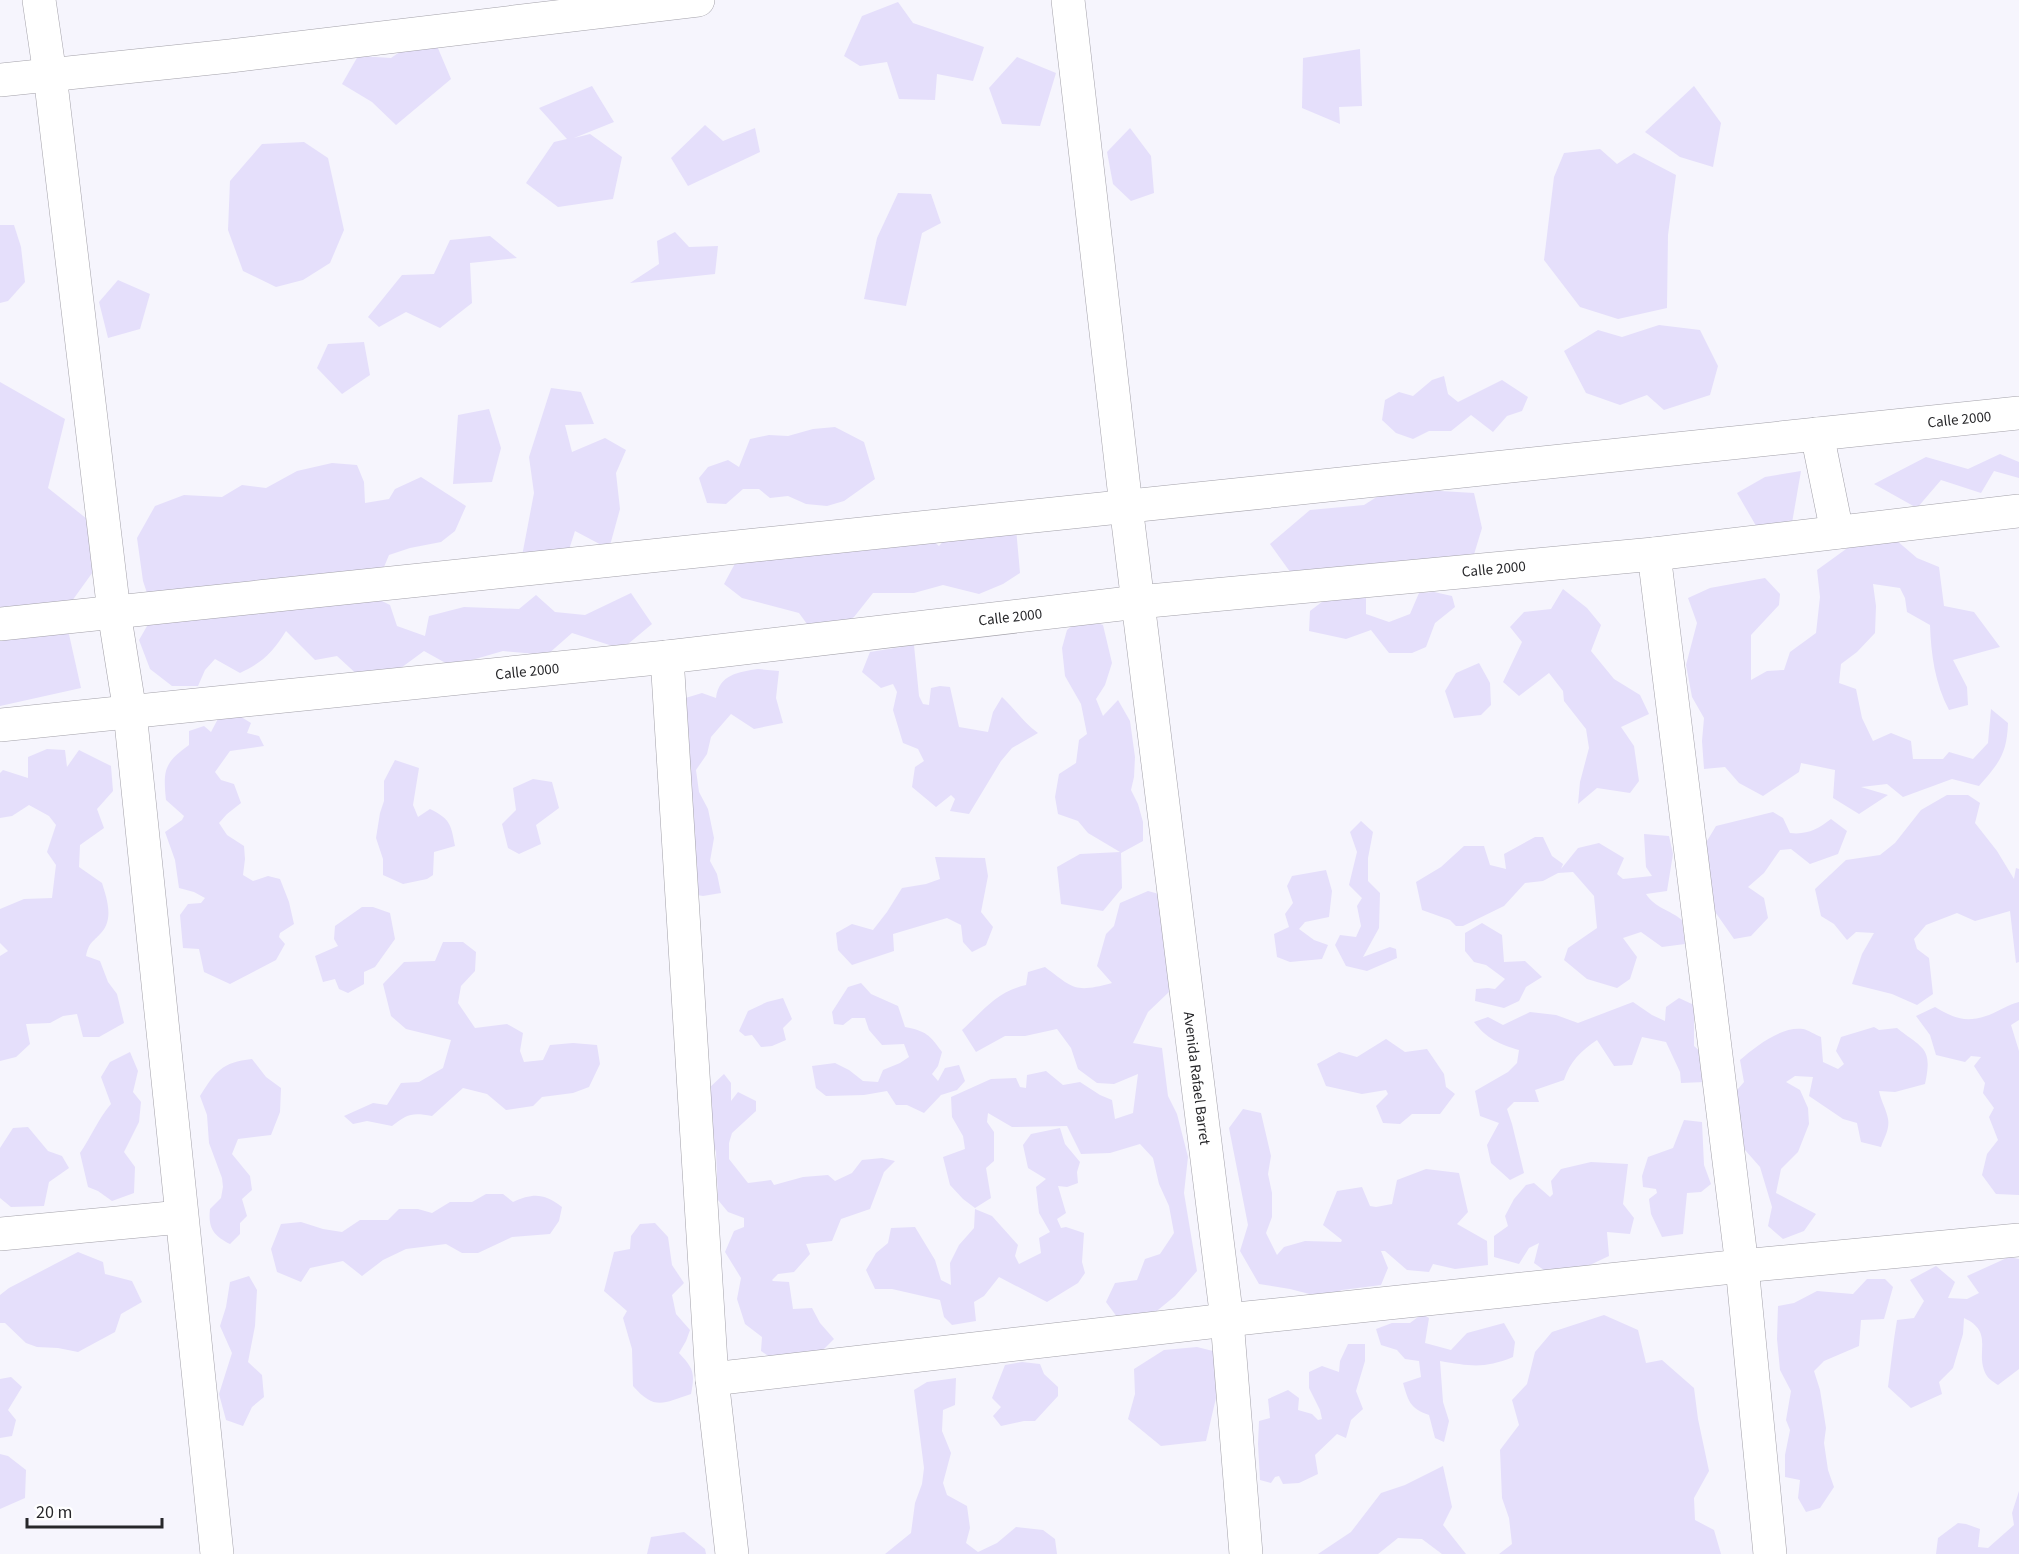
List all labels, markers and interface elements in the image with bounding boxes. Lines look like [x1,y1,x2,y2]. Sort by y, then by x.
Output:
street label: Calle 2000 [1926,405,1992,433]
street label: Calle 2000 [1461,555,1527,582]
street label: Calle 2000 [977,603,1043,631]
street label: Calle 2000 [494,658,560,685]
street label: Avenida Rafael Barret [1178,1010,1216,1146]
scale bar [27,1491,162,1529]
text: 20 m [36,1500,72,1525]

